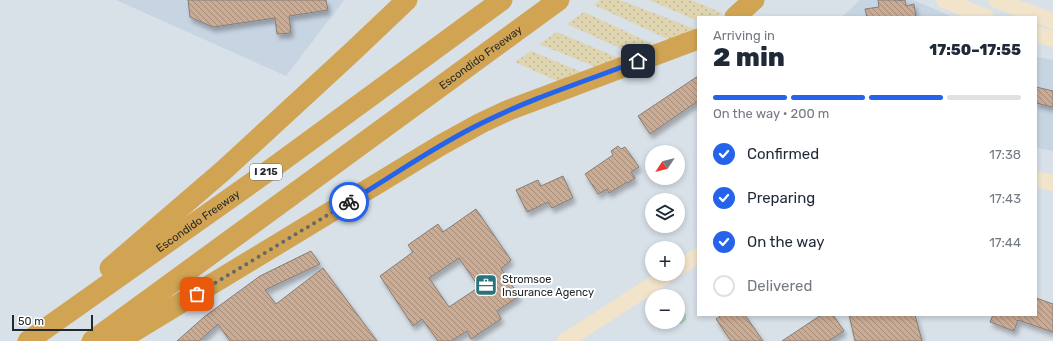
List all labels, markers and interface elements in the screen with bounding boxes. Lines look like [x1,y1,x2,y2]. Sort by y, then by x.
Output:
street label: Escondido Freeway [436,23,524,92]
text: Arriving in [713,28,775,43]
text: 17:50–17:55 [929,41,1021,59]
text: 2 min [713,42,785,73]
pin [621,44,655,78]
icon: home [627,50,649,72]
text: On the way · 200 m [713,106,829,121]
icon: check [713,143,735,165]
north arrow [645,145,685,185]
map controls [645,145,685,329]
text: Confirmed [747,145,819,163]
text: 17:38 [989,147,1021,162]
road number: I 215 [250,164,282,180]
courier [329,182,369,222]
street label: Escondido Freeway [153,187,242,255]
icon: check [713,187,735,209]
text: Preparing [747,189,815,207]
icon: bike [338,191,360,213]
text: 17:43 [990,191,1021,206]
button: layers [645,193,685,233]
icon: check [713,231,735,253]
text: On the way [747,233,825,251]
text: 17:44 [989,235,1021,250]
button: + [645,241,685,281]
office icon: Stromsoe Insurance Agency [473,272,499,298]
place label: Stromsoe Insurance Agency [502,273,594,299]
pin [180,277,214,311]
text: Delivered [747,277,812,295]
icon: bag [186,283,208,305]
button: − [645,289,685,329]
scale bar [12,313,93,332]
text: 50 m [18,315,44,328]

